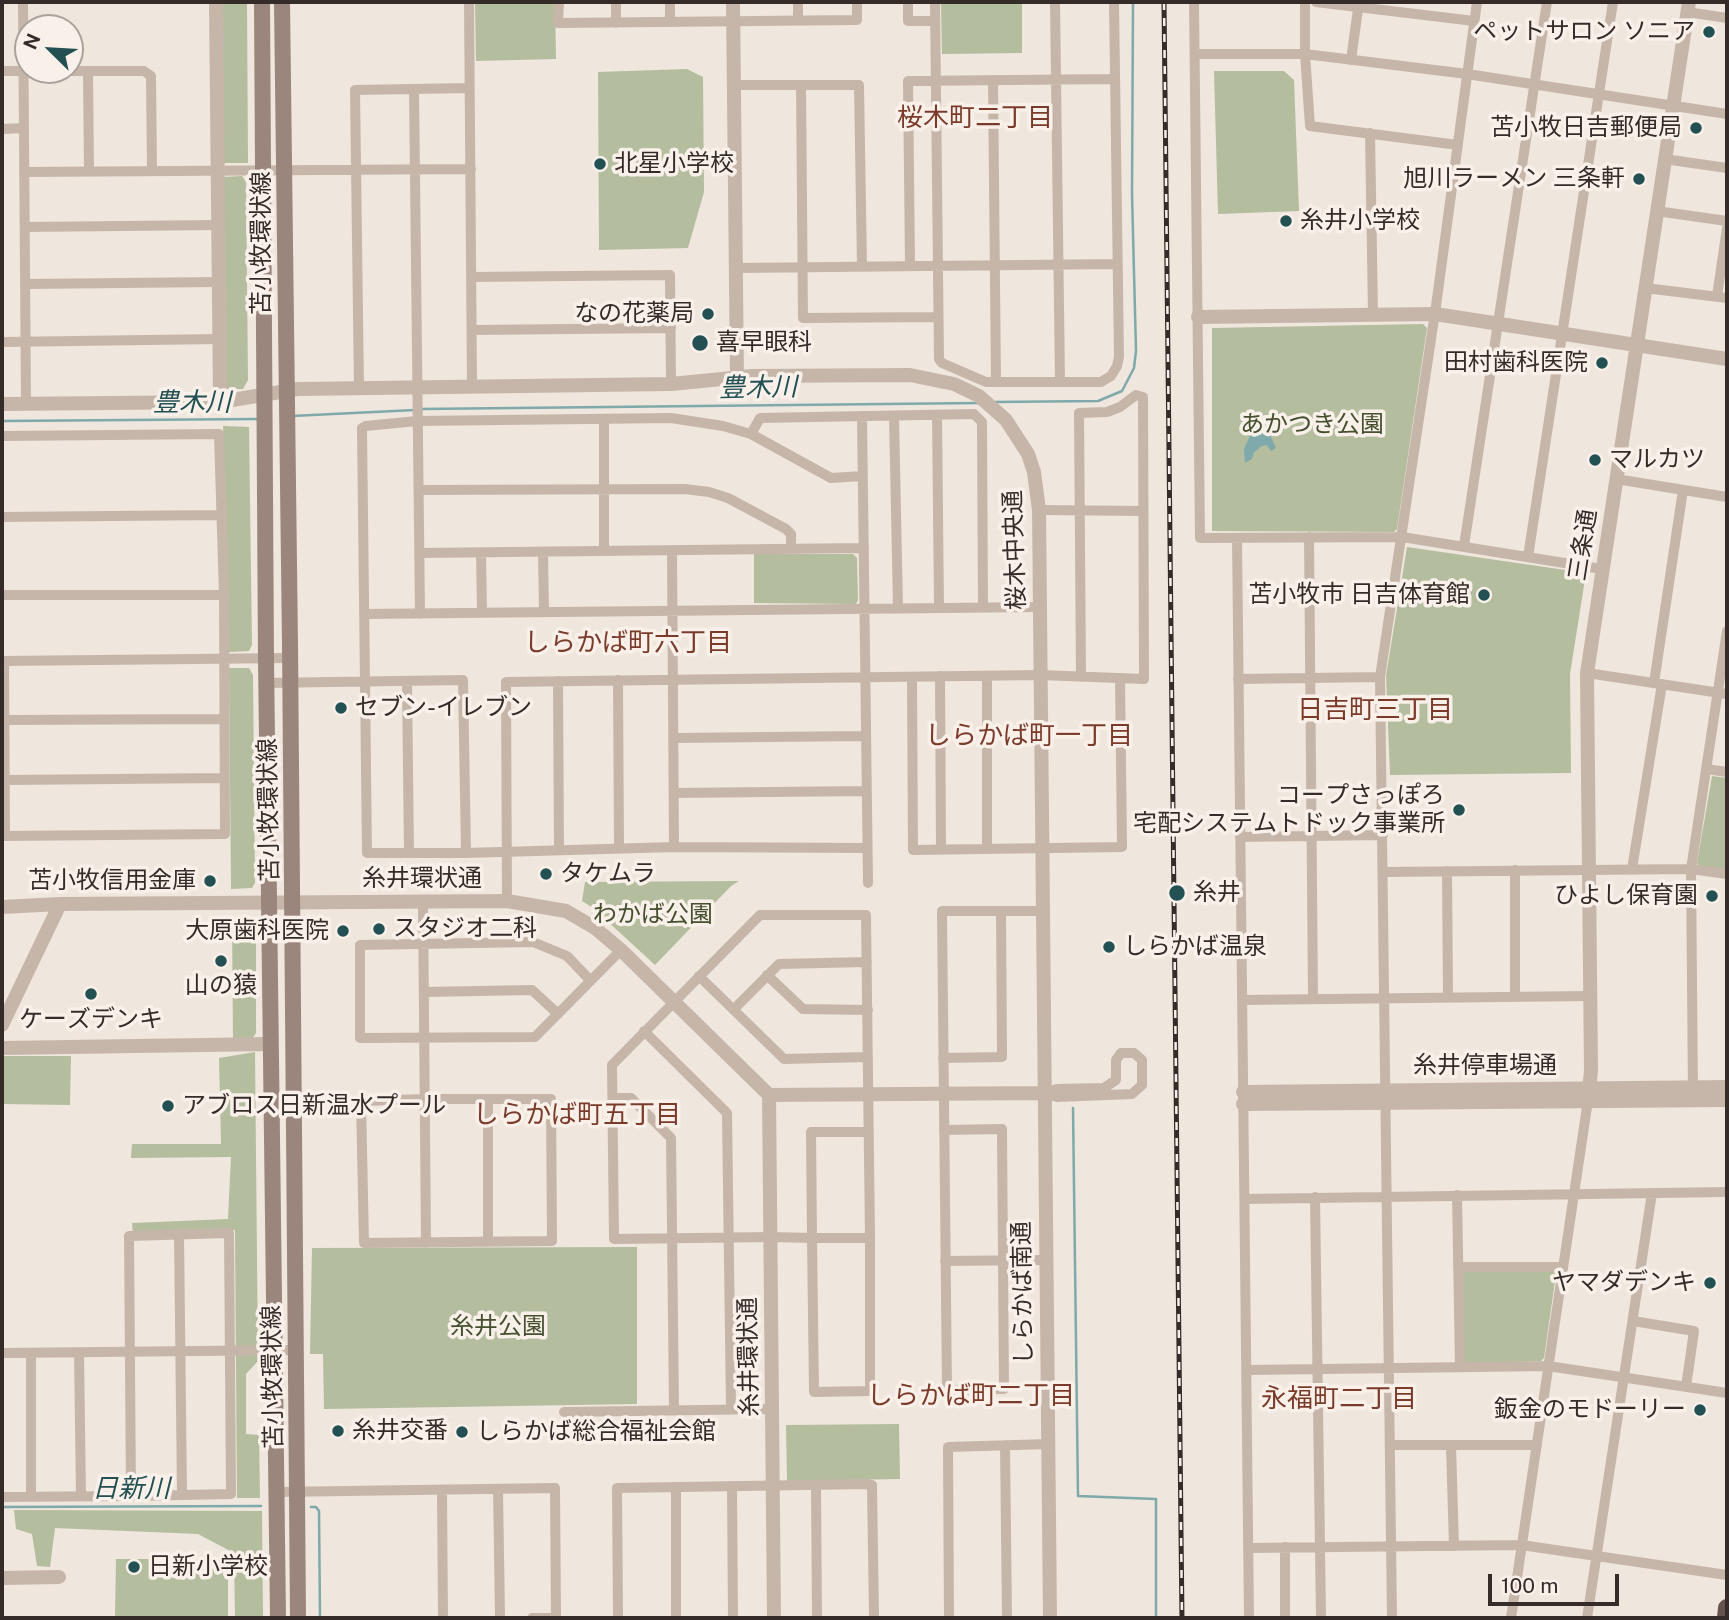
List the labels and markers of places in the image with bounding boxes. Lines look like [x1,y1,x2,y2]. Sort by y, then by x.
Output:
place label: ペットサロン ソニア [1473,18,1695,46]
marker: ペットサロン ソニア [1701,24,1717,40]
place label: 苫小牧日吉郵便局 [1490,114,1682,142]
marker: 苫小牧日吉郵便局 [1688,120,1704,136]
place label: 北星小学校 [614,150,734,178]
marker: 北星小学校 [592,156,608,172]
place label: 旭川ラーメン 三条軒 [1403,165,1625,193]
marker: 旭川ラーメン 三条軒 [1631,171,1647,187]
place label: 糸井小学校 [1300,207,1420,235]
marker: 糸井小学校 [1278,213,1294,229]
place label: なの花薬局 [574,300,694,328]
marker: なの花薬局 [700,306,716,322]
place label: 喜早眼科 [716,329,812,357]
marker: 喜早眼科 [690,333,710,353]
place label: 田村歯科医院 [1444,349,1588,377]
marker: 田村歯科医院 [1594,355,1610,371]
place label: マルカツ [1609,446,1705,474]
marker: マルカツ [1587,452,1603,468]
place label: 苫小牧市 日吉体育館 [1248,581,1470,609]
marker: 苫小牧市 日吉体育館 [1476,587,1492,603]
place label: セブン-イレブン [355,694,532,722]
marker: セブン-イレブン [333,700,349,716]
place label: コープさっぽろ 宅配システムトドック事業所 [1133,782,1445,838]
marker: コープさっぽろ 宅配システムトドック事業所 [1451,802,1467,818]
place label: タケムラ [560,860,656,888]
marker: タケムラ [538,866,554,882]
place label: 苫小牧信用金庫 [28,867,196,895]
marker: 苫小牧信用金庫 [202,873,218,889]
place label: 糸井 [1193,879,1241,907]
place label: ひよし保育園 [1554,882,1698,910]
marker: 糸井 [1167,883,1187,903]
marker: ひよし保育園 [1704,888,1720,904]
place label: スタジオ二科 [393,915,537,943]
place label: 大原歯科医院 [185,917,329,945]
marker: スタジオ二科 [371,921,387,937]
marker: 大原歯科医院 [335,923,351,939]
place label: しらかば温泉 [1123,933,1267,961]
marker: しらかば温泉 [1101,939,1117,955]
marker: 山の猿 [213,953,229,969]
place label: 山の猿 [185,972,257,1000]
marker: ケーズデンキ [83,986,99,1002]
place label: ケーズデンキ [19,1006,163,1034]
place label: アブロス日新温水プール [182,1092,446,1120]
marker: アブロス日新温水プール [160,1098,176,1114]
place label: ヤマダデンキ [1552,1269,1696,1297]
marker: ヤマダデンキ [1702,1275,1718,1291]
place label: 鈑金のモドーリー [1494,1396,1686,1424]
marker: 鈑金のモドーリー [1692,1402,1708,1418]
place label: 糸井交番 [352,1417,448,1445]
place label: しらかば総合福祉会館 [476,1418,716,1446]
marker: 糸井交番 [330,1423,346,1439]
marker: しらかば総合福祉会館 [454,1424,470,1440]
place label: 日新小学校 [148,1553,268,1581]
marker: 日新小学校 [126,1559,142,1575]

